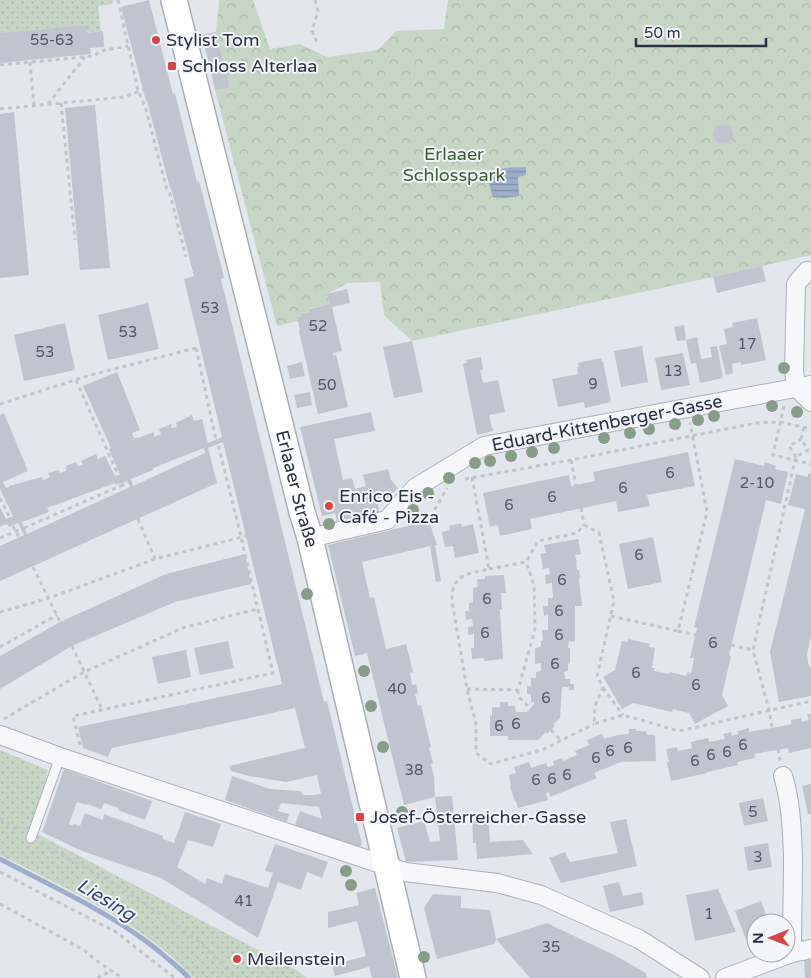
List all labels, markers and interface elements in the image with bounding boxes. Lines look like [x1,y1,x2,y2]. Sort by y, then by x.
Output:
scale bar [636,15,766,47]
text: 50 m [644,24,681,42]
place label: Stylist Tom [166,29,260,51]
house number: 55-63 [30,31,74,49]
marker: Stylist Tom [150,34,162,46]
place label: Schloss Alterlaa [182,55,317,77]
marker: Schloss Alterlaa [166,60,178,72]
park label: Erlaaer Schlosspark [403,143,505,186]
house number: 53 [201,299,219,317]
house number: 52 [309,317,327,335]
house number: 53 [119,323,137,341]
house number: 17 [738,335,756,353]
house number: 53 [36,343,54,361]
house number: 13 [664,362,682,380]
house number: 9 [588,375,598,393]
house number: 50 [318,376,336,394]
street label: Eduard-Kittenberger-Gasse [490,390,724,456]
street label: Erlaaer Straße [271,428,323,550]
house number: 6 [665,464,675,482]
house number: 2-10 [740,474,774,492]
house number: 6 [618,479,628,497]
place label: Enrico Eis - Café - Pizza [339,485,439,528]
house number: 6 [547,488,557,506]
house number: 6 [504,496,514,514]
marker: Enrico Eis - Café - Pizza [323,500,335,512]
house number: 6 [634,546,644,564]
house number: 6 [557,571,567,589]
house number: 6 [482,590,492,608]
house number: 6 [554,602,564,620]
house number: 6 [480,624,490,642]
house number: 6 [554,626,564,644]
house number: 6 [708,634,718,652]
house number: 6 [550,655,560,673]
house number: 6 [631,664,641,682]
house number: 6 [691,676,701,694]
house number: 40 [388,680,406,698]
house number: 6 [541,689,551,707]
house number: 6 [511,715,521,733]
house number: 6 [494,717,504,735]
house number: 6 [738,736,748,754]
house number: 6 [623,739,633,757]
house number: 6 [605,742,615,760]
house number: 6 [722,743,732,761]
house number: 6 [706,746,716,764]
house number: 6 [591,749,601,767]
house number: 6 [690,752,700,770]
house number: 38 [405,761,423,779]
house number: 6 [562,766,572,784]
house number: 6 [547,770,557,788]
house number: 6 [531,771,541,789]
house number: 5 [748,803,758,821]
place label: Josef-Österreicher-Gasse [370,806,586,828]
marker: Josef-Österreicher-Gasse [354,811,366,823]
house number: 3 [753,848,763,866]
water label: Liesing [73,874,140,926]
house number: 41 [235,892,253,910]
house number: 1 [704,905,714,923]
north arrow [746,913,796,963]
text: N [750,932,767,944]
house number: 35 [542,938,560,956]
place label: Meilenstein [247,948,345,970]
marker: Meilenstein [231,953,243,965]

